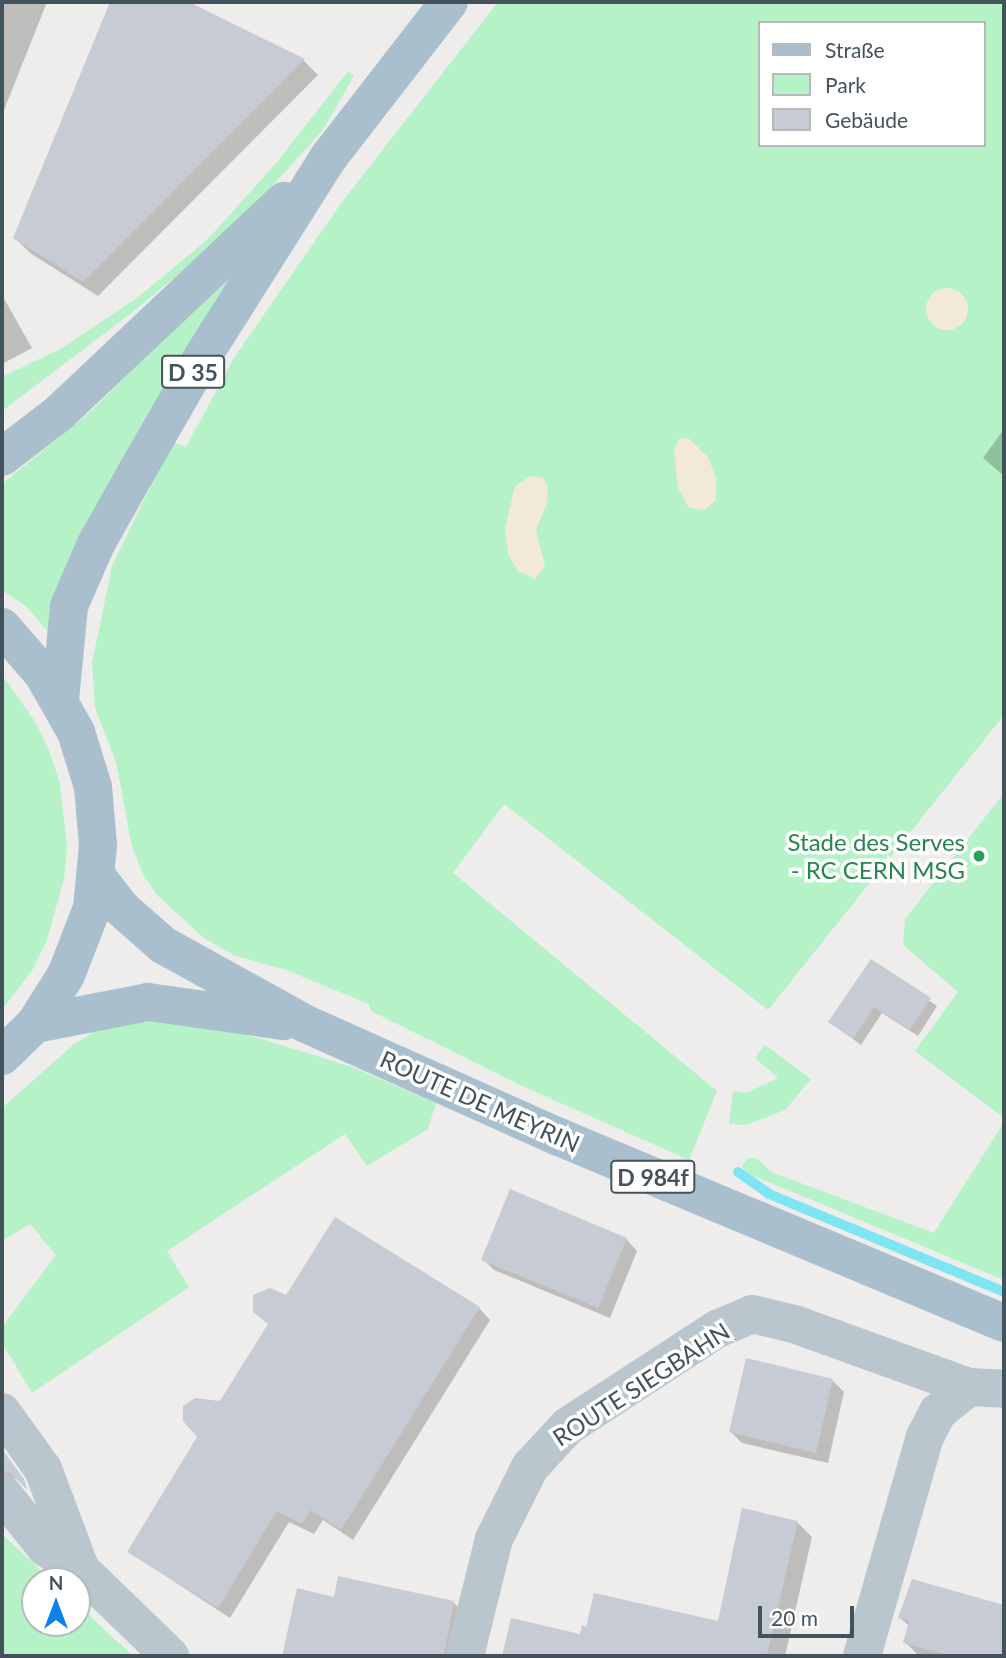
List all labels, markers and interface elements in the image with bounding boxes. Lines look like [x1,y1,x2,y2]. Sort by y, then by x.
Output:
legend [758,21,985,147]
text: Straße [825,37,885,62]
text: Park [825,72,866,97]
text: Gebäude [825,107,908,132]
road number: D 35 [160,352,226,392]
place label: Stade des Serves - RC CERN MSG [788,828,965,884]
marker: Stade des Serves - RC CERN MSG [971,848,987,864]
street label: ROUTE DE MEYRIN [376,1044,584,1158]
road number: D 984f [609,1158,697,1196]
street label: ROUTE SIEGBAHN [547,1316,735,1452]
north arrow [21,1567,91,1637]
text: N [49,1571,63,1594]
scale bar [761,1592,857,1636]
text: 20 m [771,1605,818,1630]

